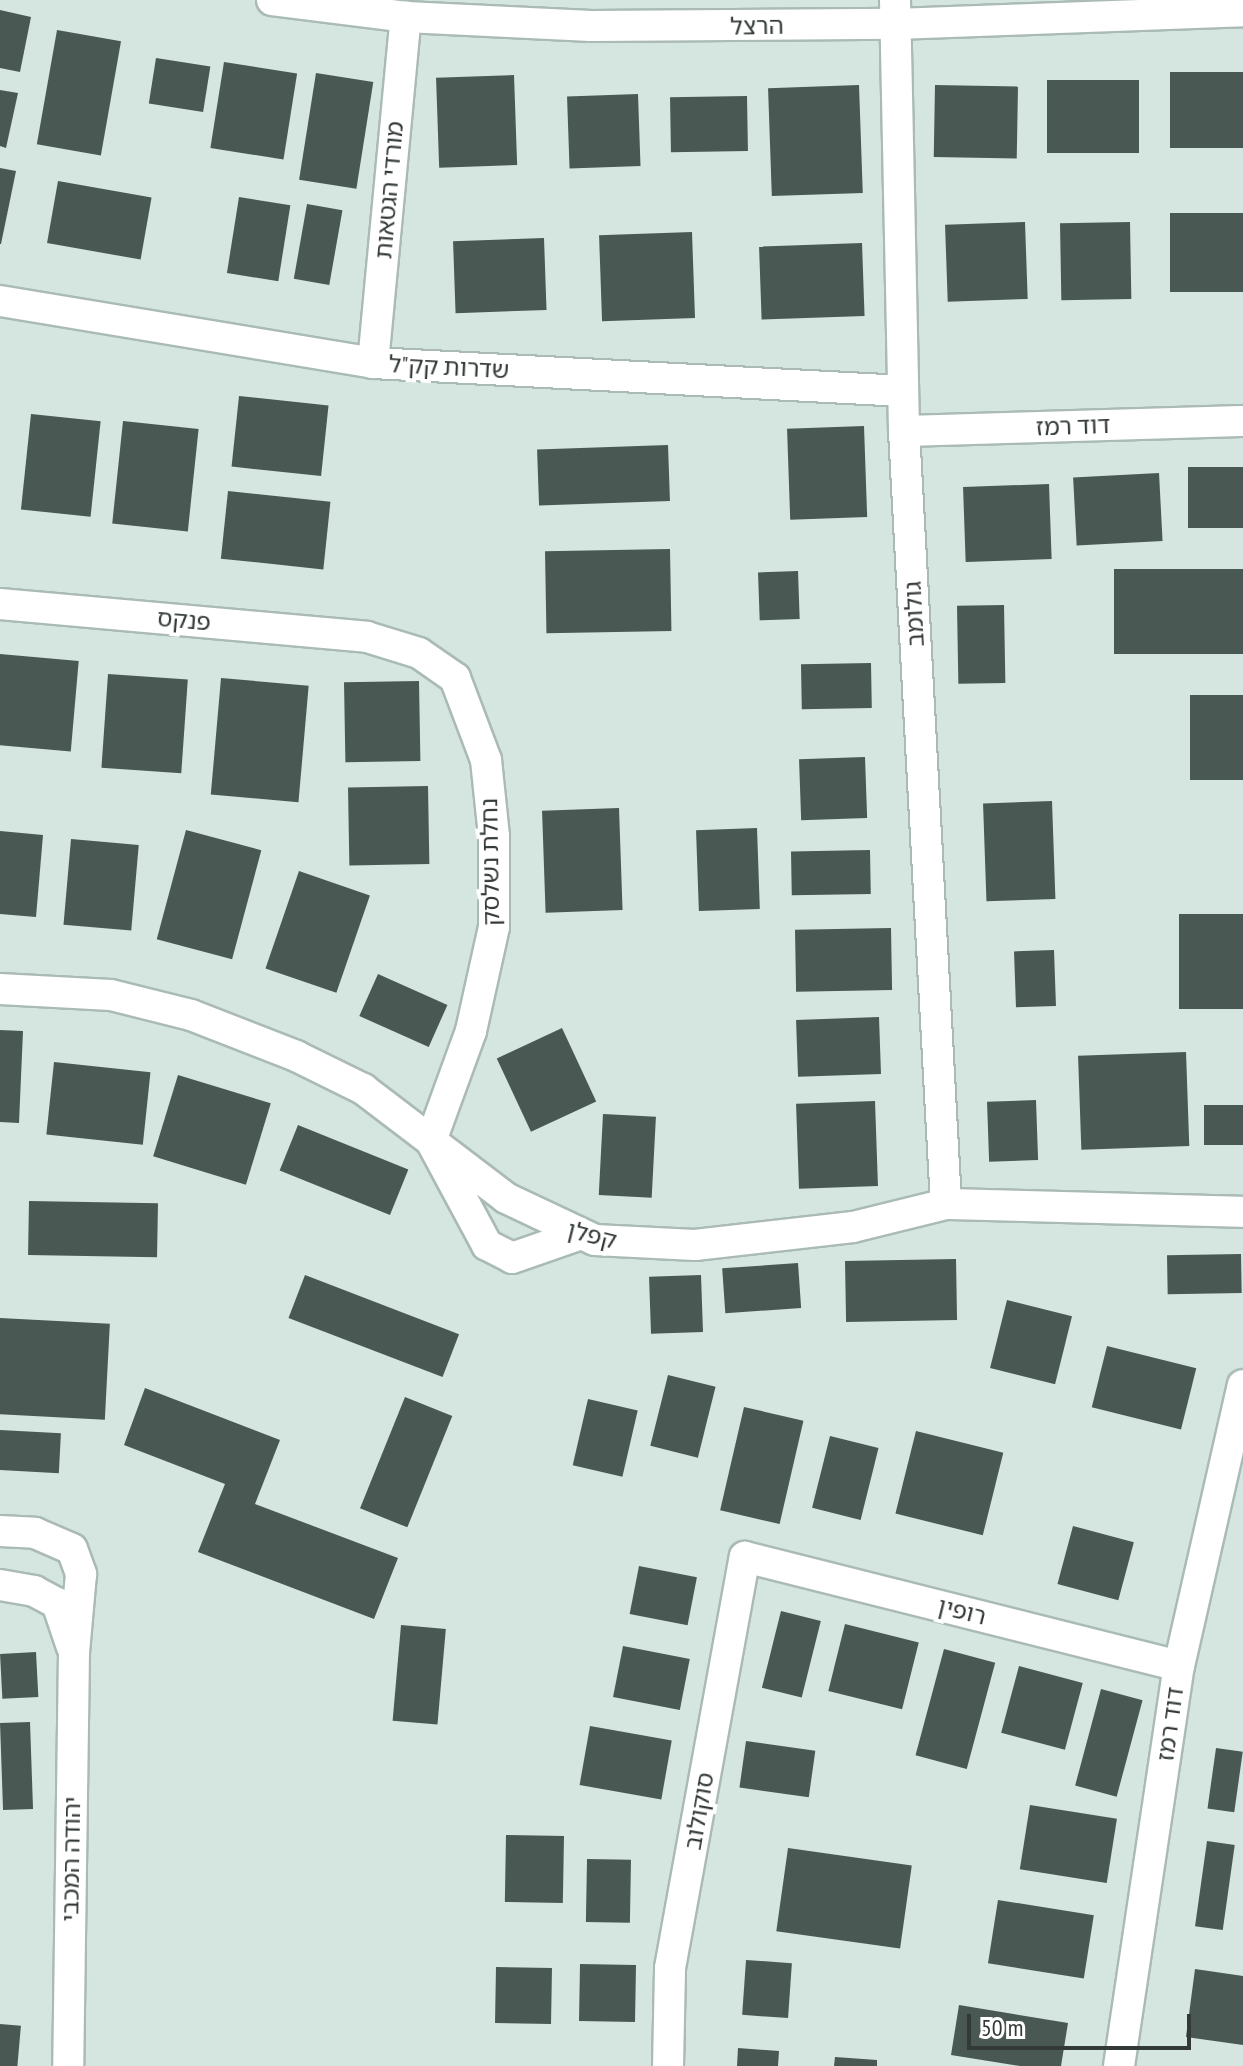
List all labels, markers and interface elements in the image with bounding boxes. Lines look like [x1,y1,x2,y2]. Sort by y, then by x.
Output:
street label: הרצל [730,11,784,41]
street label: מורדי הגטאות [369,120,409,260]
street label: שדרות קק"ל [388,349,510,385]
street label: דוד רמז [1035,410,1111,442]
street label: גולומב [898,581,930,647]
street label: פנקס [156,603,212,637]
street label: נחלת נשלסק [474,798,506,926]
street label: קפלן [564,1215,620,1255]
street label: רופין [935,1591,989,1631]
street label: דוד רמז [1151,1685,1189,1763]
street label: סוקולוב [678,1770,720,1852]
street label: יהודה המכבי [56,1796,86,1922]
scale bar [971,1998,1195,2048]
text: 50 m [981,2012,1023,2043]

